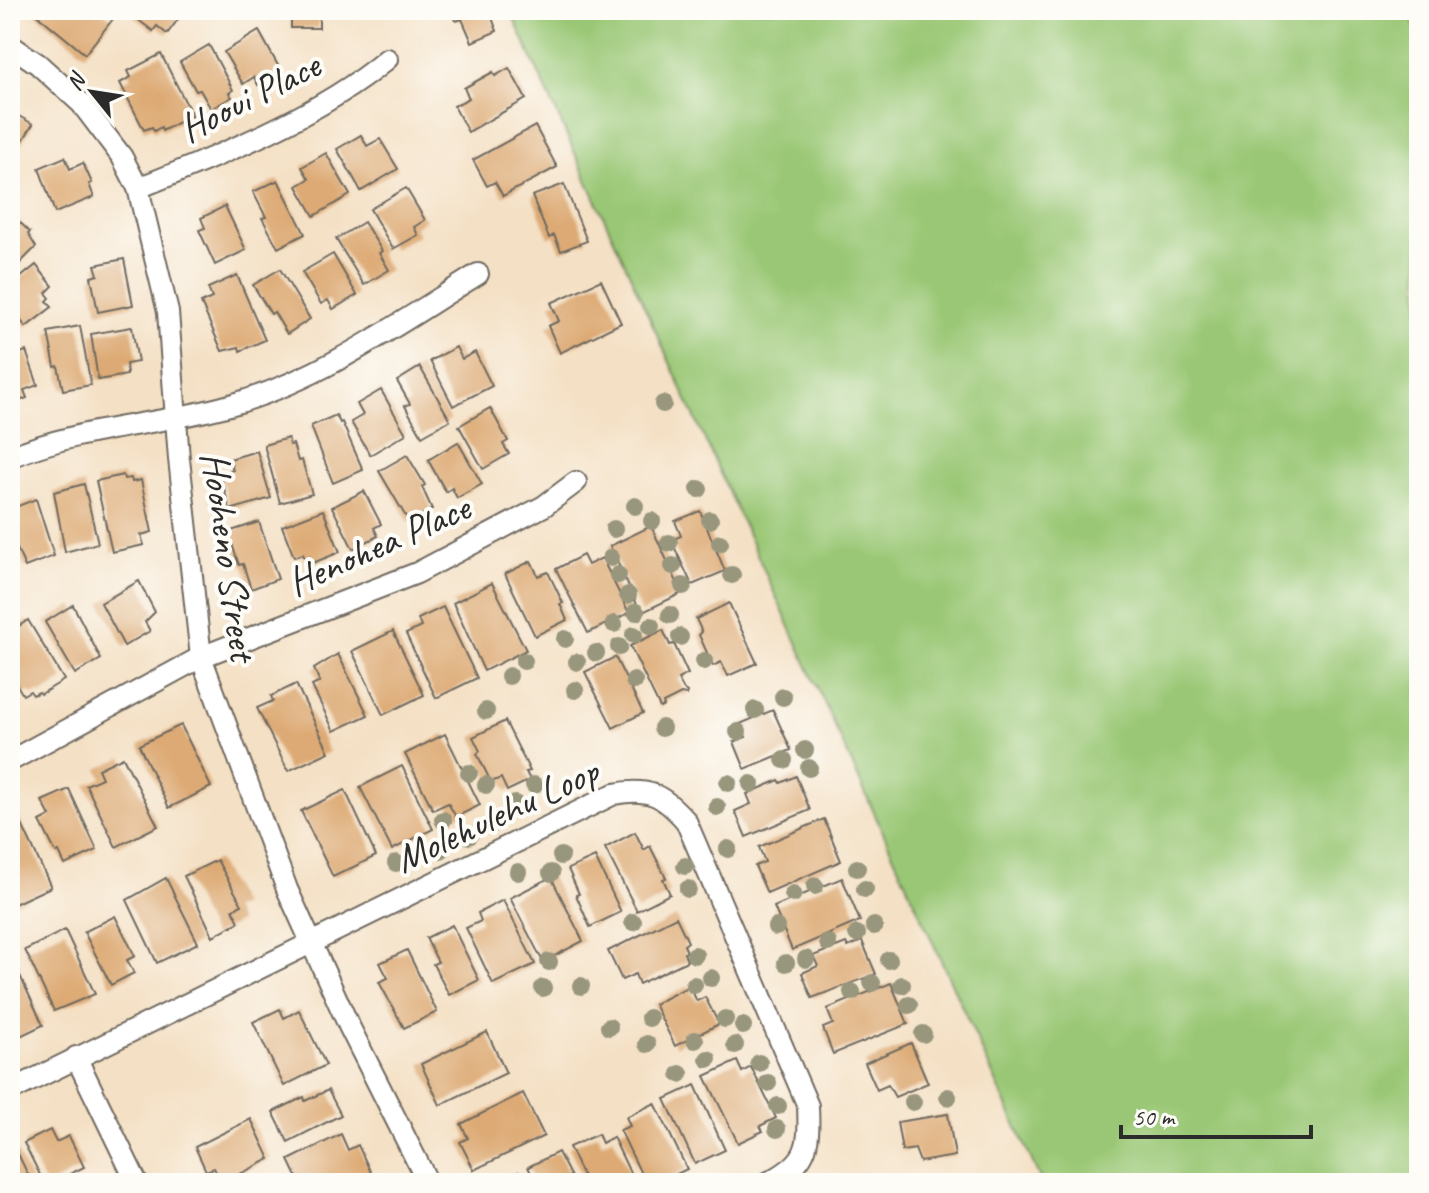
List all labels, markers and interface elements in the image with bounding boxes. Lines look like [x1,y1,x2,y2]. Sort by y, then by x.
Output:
street label: Hooui Place [171,39,331,154]
north arrow [52,52,132,132]
text: N [60,67,93,95]
street label: Hooheno Street [190,448,269,668]
street label: Henohea Place [279,481,480,607]
street label: Molehulehu Loop [387,745,609,884]
scale bar [1121,1089,1311,1139]
text: 50 m [1133,1102,1176,1132]

